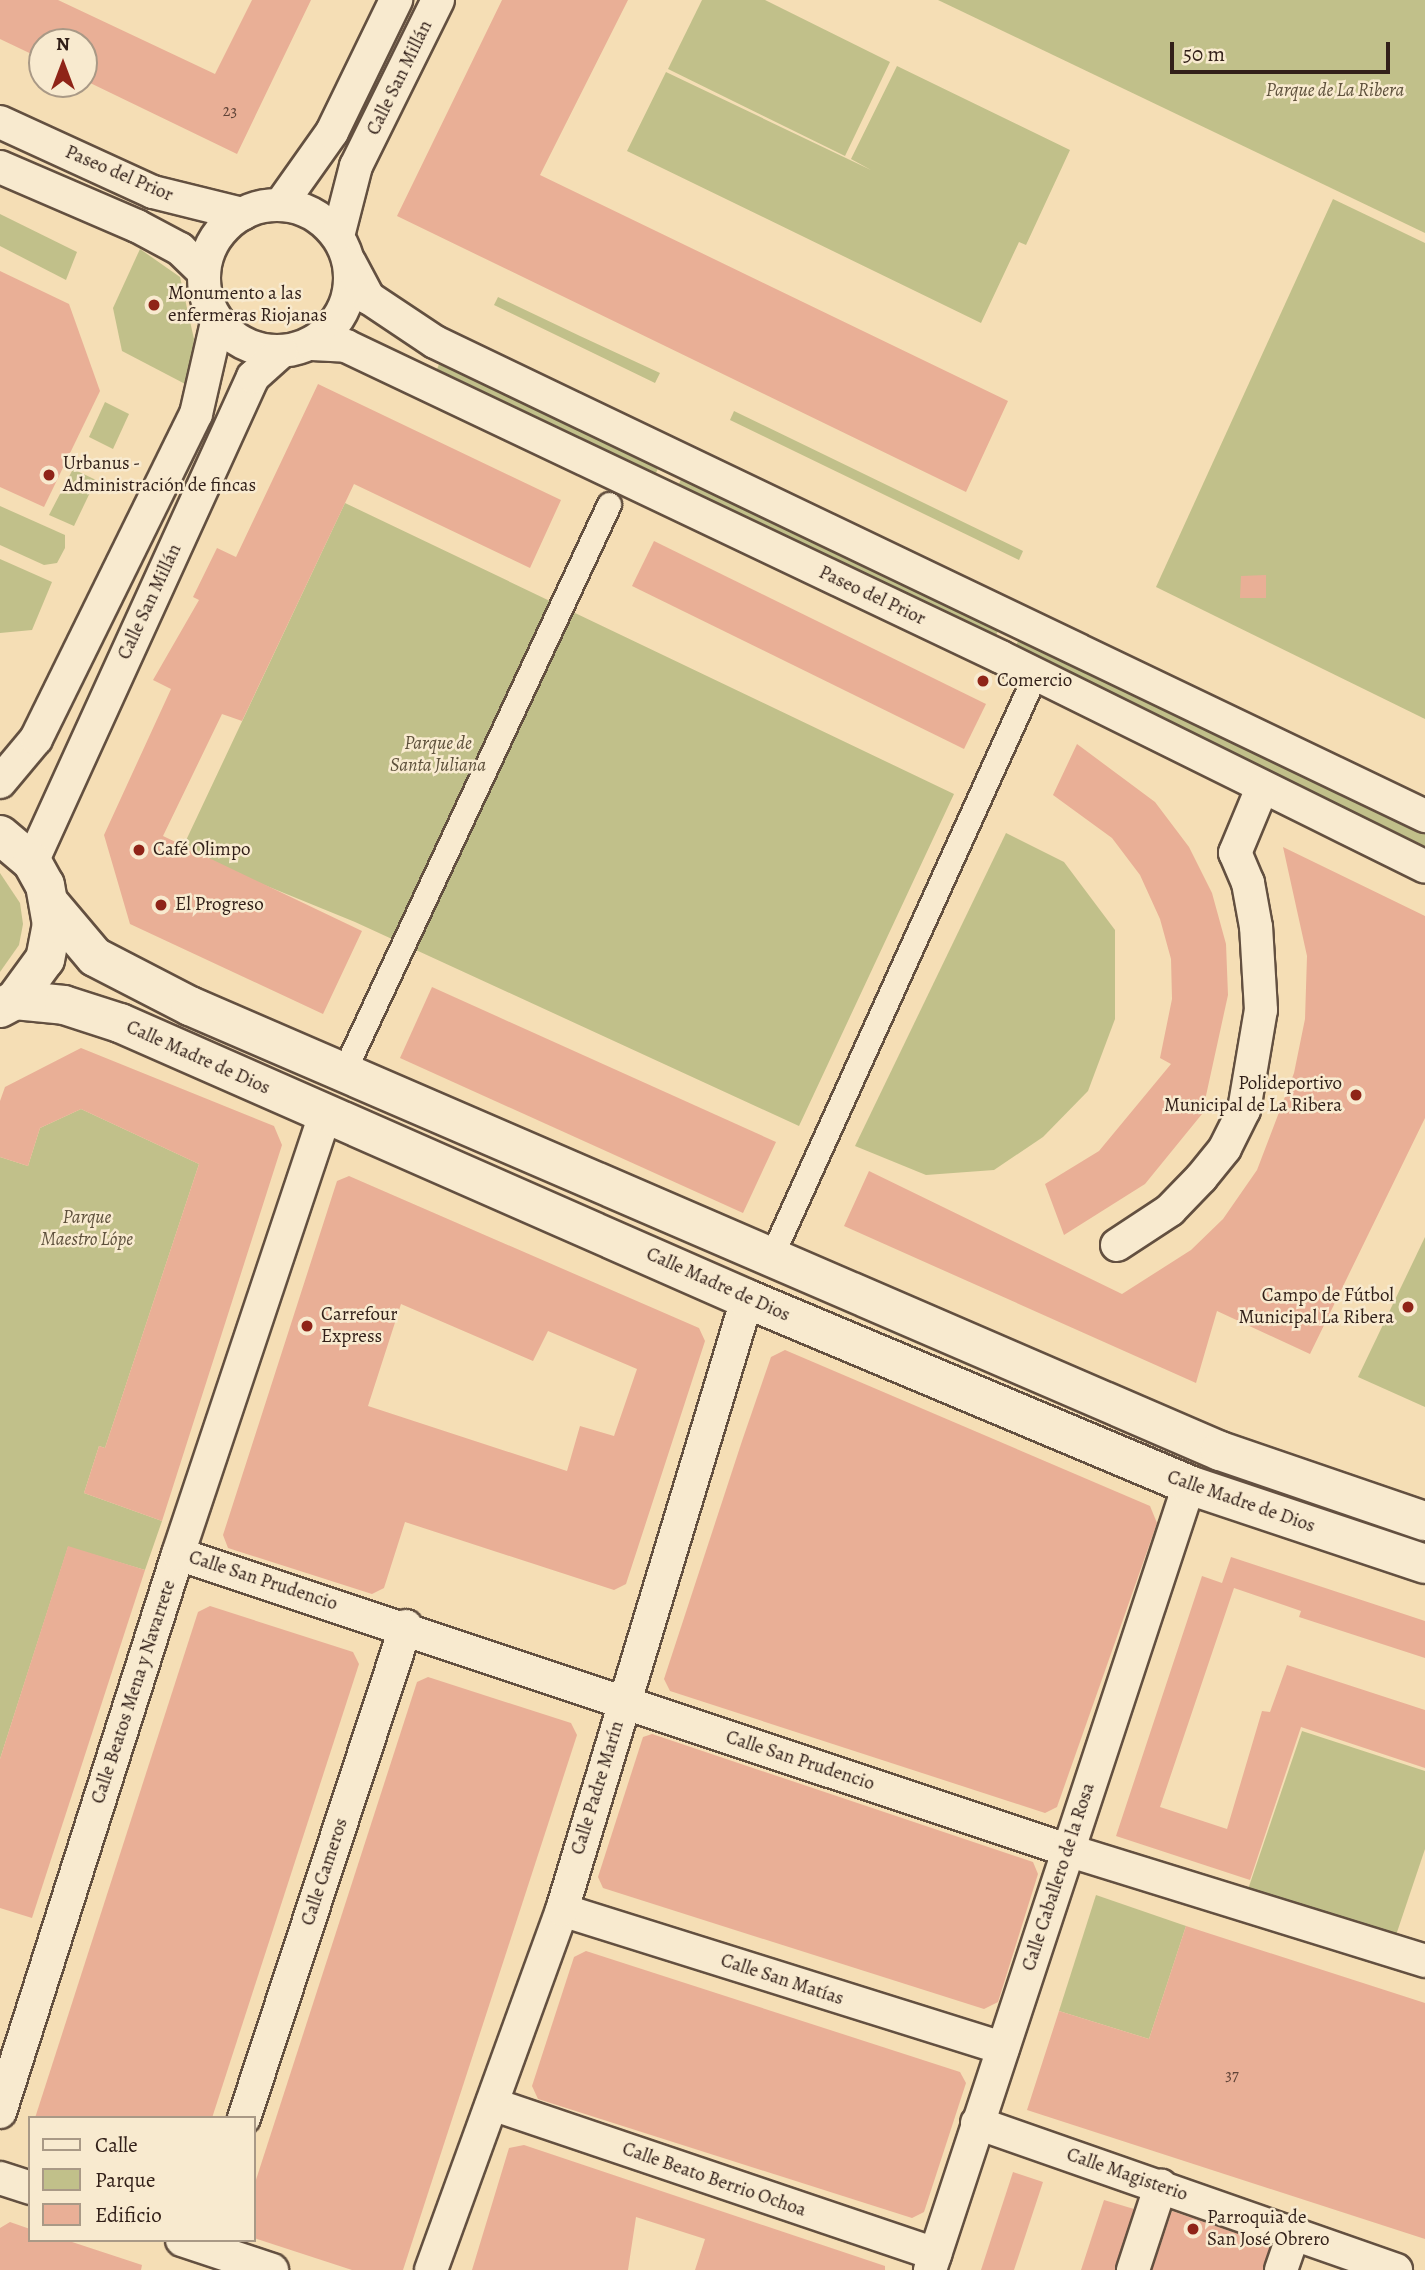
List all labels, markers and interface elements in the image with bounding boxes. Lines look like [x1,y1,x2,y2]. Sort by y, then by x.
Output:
street label: Calle San Millán [362,17,438,139]
north arrow [28,28,98,98]
scale bar [1173,28,1394,72]
text: N [56,31,70,57]
text: 50 m [1183,40,1225,68]
park label: Parque de La Ribera [1266,80,1404,102]
house number: 23 [223,101,237,121]
street label: Paseo del Prior [62,141,176,207]
place label: Monumento a las enfermeras Riojanas [168,283,327,327]
marker: Monumento a las enfermeras Riojanas [146,297,162,313]
place label: Urbanus - Administración de fincas [63,453,256,497]
marker: Urbanus - Administración de fincas [41,467,57,483]
street label: Calle San Millán [113,541,187,663]
street label: Paseo del Prior [815,561,929,631]
place label: Comercio [997,670,1072,692]
marker: Comercio [975,673,991,689]
park label: Parque de Santa Juliana [390,733,486,777]
place label: Café Olimpo [153,839,250,861]
marker: Café Olimpo [131,842,147,858]
place label: El Progreso [175,894,264,916]
marker: El Progreso [153,897,169,913]
street label: Calle Madre de Dios [123,1016,273,1100]
place label: Polideportivo Municipal de La Ribera [1164,1073,1342,1117]
marker: Polideportivo Municipal de La Ribera [1348,1087,1364,1103]
park label: Parque Maestro Lópe [41,1207,133,1251]
street label: Calle Madre de Dios [643,1243,793,1327]
place label: Campo de Fútbol Municipal La Ribera [1238,1285,1394,1329]
marker: Campo de Fútbol Municipal La Ribera [1400,1299,1416,1315]
place label: Carrefour Express [321,1304,398,1348]
marker: Carrefour Express [299,1318,315,1334]
street label: Calle Madre de Dios [1164,1466,1318,1538]
street label: Calle San Prudencio [186,1546,340,1616]
street label: Calle Beatos Mena y Navarrete [87,1577,181,1807]
street label: Calle Padre Marín [567,1718,629,1858]
street label: Calle San Prudencio [723,1726,877,1796]
street label: Calle Caballero de la Rosa [1018,1780,1100,1974]
street label: Calle Cameros [297,1815,353,1929]
street label: Calle San Matías [718,1949,846,2011]
house number: 37 [1225,2065,1239,2085]
legend [28,2116,256,2242]
text: Calle [95,2131,138,2159]
street label: Calle Beato Berrio Ochoa [619,2138,809,2222]
street label: Calle Magisterio [1064,2144,1190,2206]
text: Parque [95,2166,155,2194]
text: Edificio [95,2201,162,2229]
place label: Parroquia de San José Obrero [1207,2207,1329,2251]
marker: Parroquia de San José Obrero [1185,2221,1201,2237]

